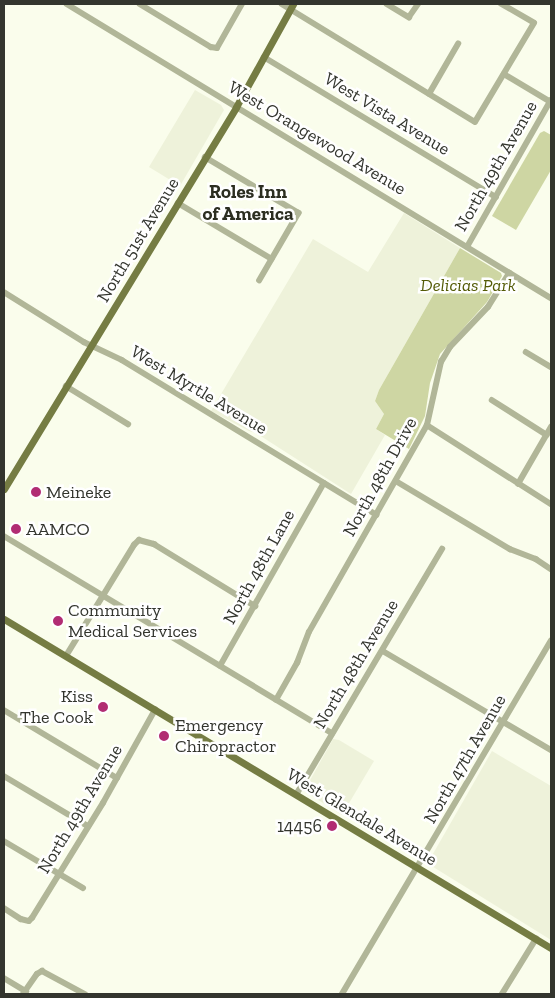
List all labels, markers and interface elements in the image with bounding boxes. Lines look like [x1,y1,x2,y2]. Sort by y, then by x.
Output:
street label: West Vista Avenue [320,68,454,160]
street label: West Orangewood Avenue [224,76,410,200]
street label: North 49th Avenue [450,97,542,235]
street label: North 51st Avenue [92,173,184,307]
district label: Roles Inn of America [202,181,294,225]
park label: Delicias Park [420,274,516,296]
street label: West Myrtle Avenue [127,341,271,439]
street label: North 48th Drive [338,414,422,540]
place label: Meineke [46,481,111,503]
marker: Meineke [30,486,42,498]
street label: North 48th Lane [219,506,299,628]
place label: AAMCO [26,518,90,540]
marker: AAMCO [10,523,22,535]
street label: North 48th Avenue [309,595,403,733]
place label: Community Medical Services [68,600,197,642]
marker: Community Medical Services [52,615,64,627]
place label: Kiss The Cook [20,686,93,729]
street label: North 47th Avenue [419,690,511,828]
marker: Kiss The Cook [97,701,109,713]
place label: Emergency Chiropractor [175,715,276,758]
marker: Emergency Chiropractor [157,729,171,743]
street label: North 49th Avenue [33,740,127,878]
street label: West Glendale Avenue [283,763,441,871]
place label: 14456 [277,815,322,837]
marker: 14456 [326,820,338,832]

